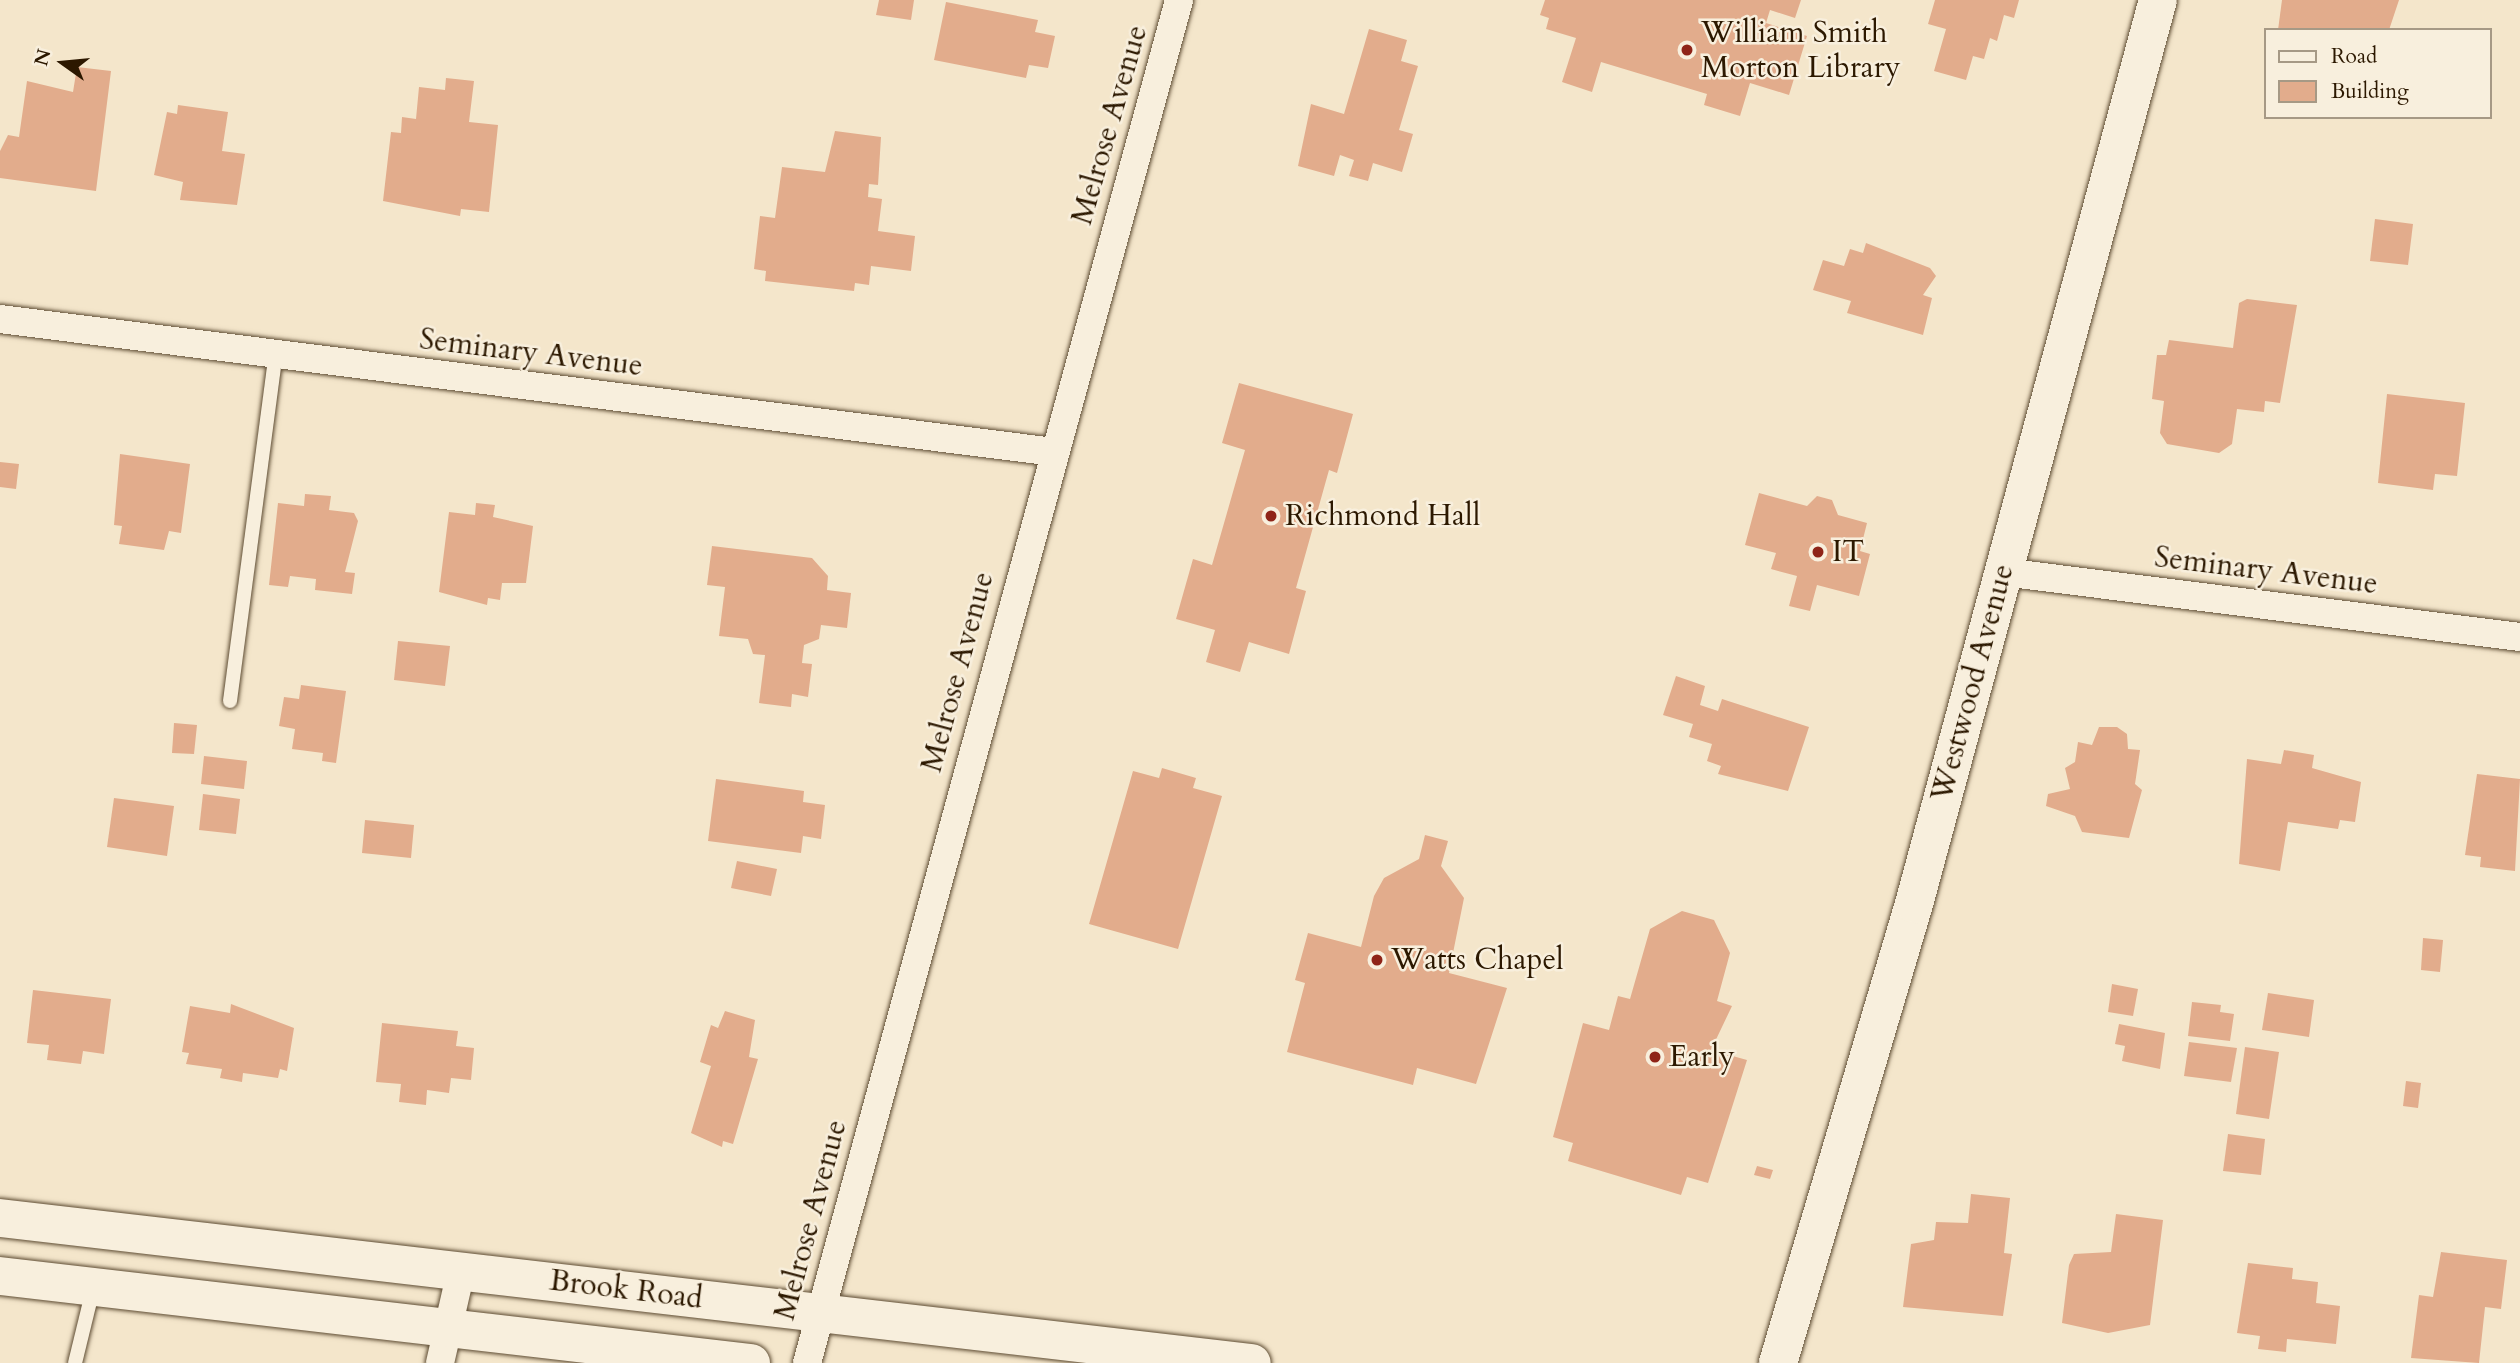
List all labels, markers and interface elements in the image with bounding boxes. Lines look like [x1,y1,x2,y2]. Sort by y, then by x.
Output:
place label: William Smith Morton Library [1701,15,1901,86]
street label: Melrose Avenue [1064,21,1156,229]
north arrow [28,28,98,98]
legend [2264,28,2492,119]
marker: William Smith Morton Library [1679,42,1695,58]
text: Road [2331,42,2377,71]
text: N [28,46,57,69]
text: Building [2331,77,2409,106]
street label: Seminary Avenue [417,321,645,385]
place label: Richmond Hall [1285,498,1480,534]
marker: Richmond Hall [1263,508,1279,524]
place label: IT [1832,534,1864,570]
street label: Seminary Avenue [2152,539,2380,603]
marker: IT [1810,544,1826,560]
street label: Westwood Avenue [1924,560,2022,806]
street label: Melrose Avenue [914,568,1002,776]
place label: Watts Chapel [1391,942,1564,978]
marker: Watts Chapel [1369,952,1385,968]
place label: Early [1669,1039,1735,1075]
marker: Early [1647,1049,1663,1065]
street label: Melrose Avenue [767,1116,855,1324]
street label: Brook Road [547,1263,705,1317]

